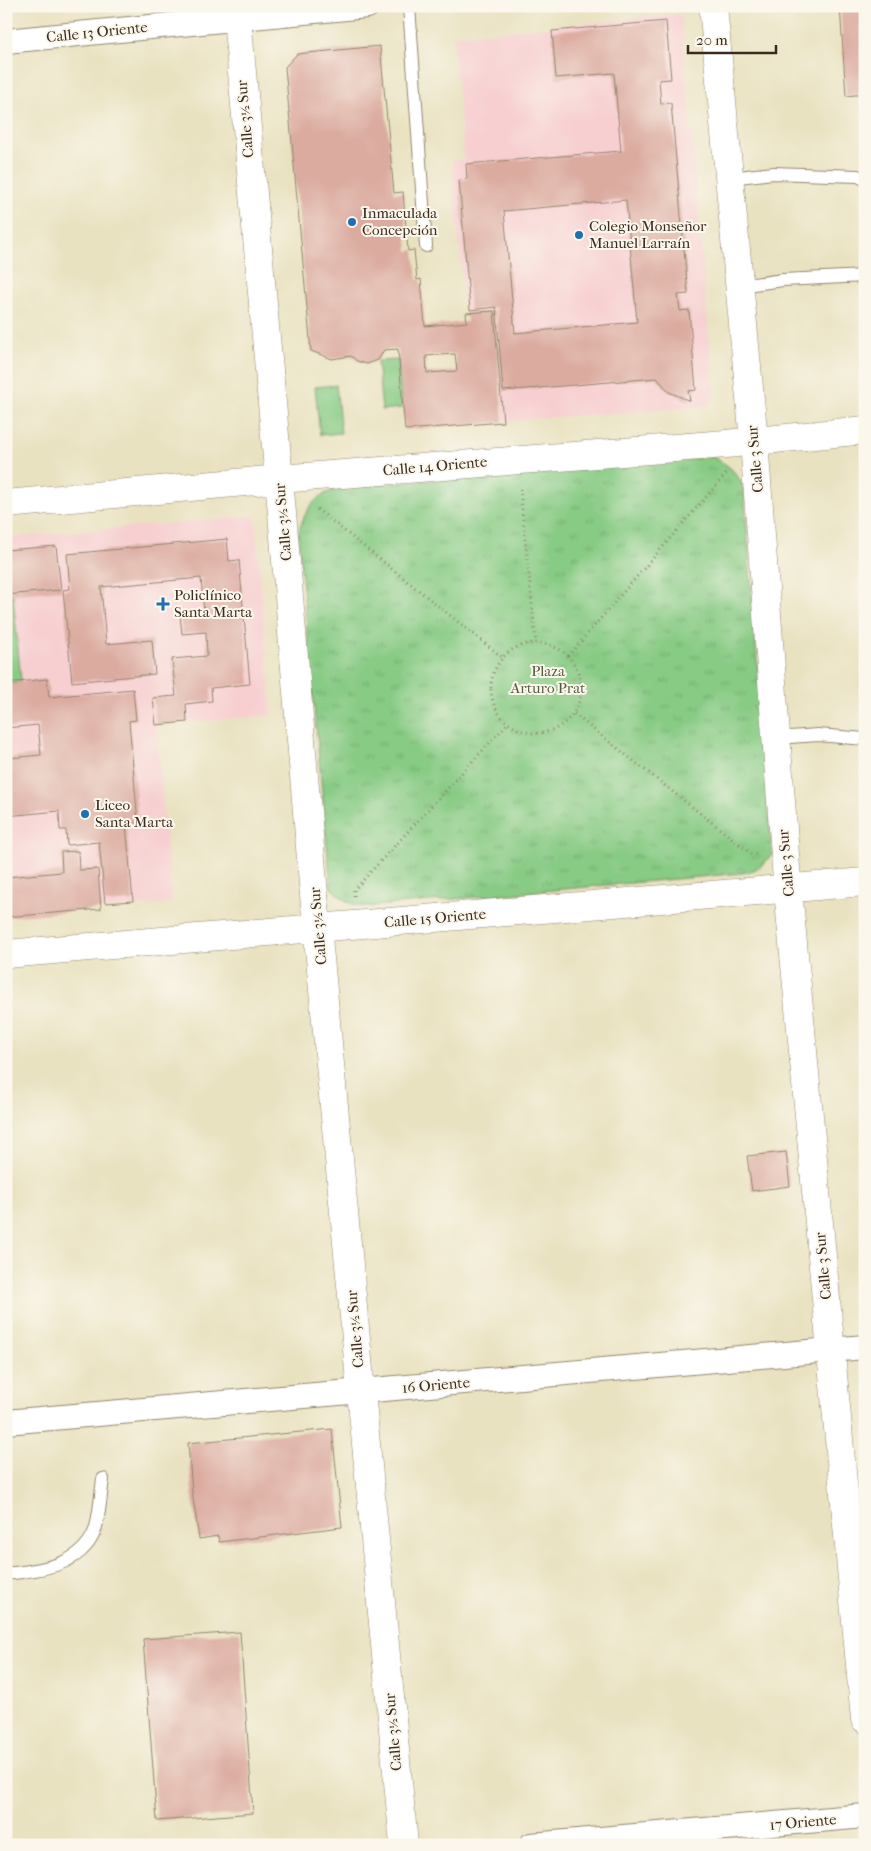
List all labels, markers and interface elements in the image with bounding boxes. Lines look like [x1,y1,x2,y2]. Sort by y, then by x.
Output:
street label: Calle 13 Oriente [45,18,149,46]
scale bar [688,22,776,54]
text: 20 m [696,31,728,49]
street label: Calle 3½ Sur [233,79,257,159]
place label: Inmaculada Concepción [362,204,438,239]
marker: Inmaculada Concepción [346,216,358,228]
place label: Colegio Monseñor Manuel Larraín [589,217,707,252]
marker: Colegio Monseñor Manuel Larraín [573,229,585,241]
street label: Calle 3 Sur [743,424,767,494]
street label: Calle 14 Oriente [382,452,488,480]
street label: Calle 3½ Sur [271,482,295,562]
place label: Policlínico Santa Marta [174,586,253,621]
marker: Policlínico Santa Marta [156,597,170,611]
park label: Plaza Arturo Prat [510,662,586,697]
place label: Liceo Santa Marta [95,796,174,831]
marker: Liceo Santa Marta [79,808,91,820]
street label: Calle 3 Sur [774,828,798,898]
street label: Calle 3½ Sur [306,886,330,966]
street label: Calle 15 Oriente [383,905,487,931]
street label: Calle 3 Sur [811,1231,835,1301]
street label: Calle 3½ Sur [343,1289,367,1369]
street label: 16 Oriente [401,1373,471,1397]
street label: Calle 3½ Sur [381,1692,405,1772]
street label: 17 Oriente [769,1810,838,1834]

